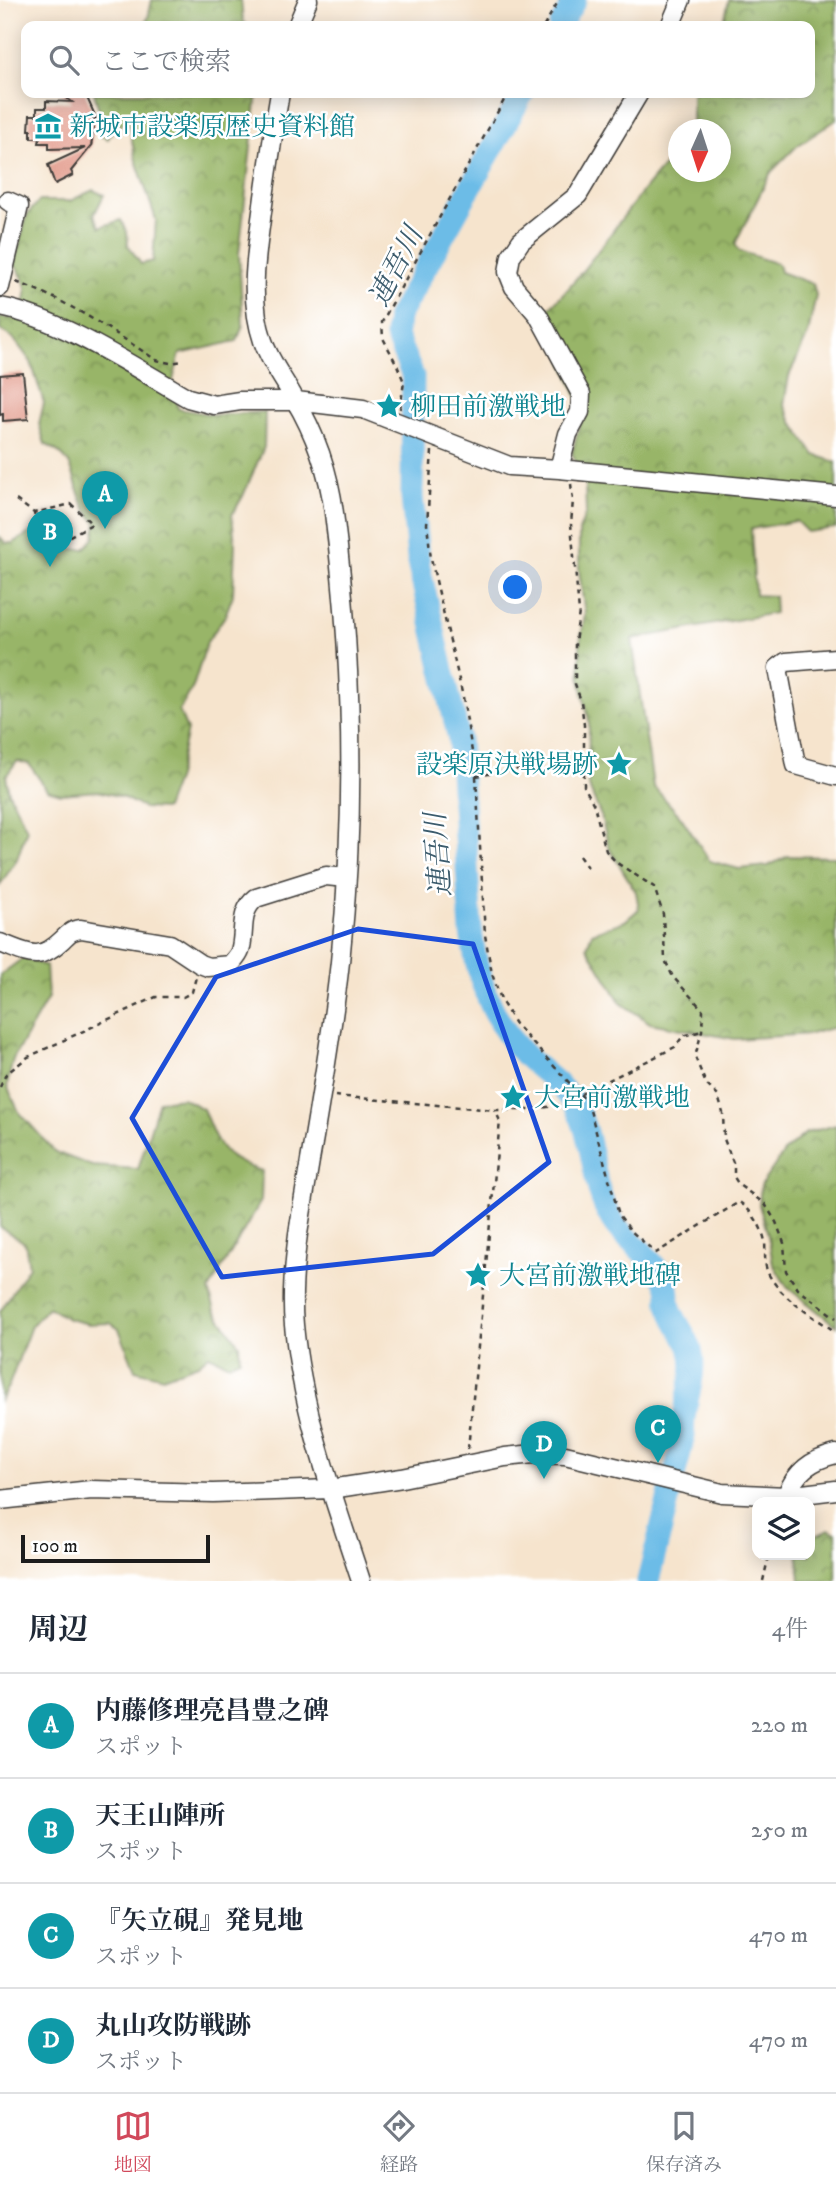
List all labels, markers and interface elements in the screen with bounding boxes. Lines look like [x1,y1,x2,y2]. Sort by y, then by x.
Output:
search box [21,21,815,98]
icon: search [45,41,83,79]
text: ここで検索 [101,46,231,79]
museum icon: 新城市設楽原歴史資料館 [33,111,63,141]
place label: 新城市設楽原歴史資料館 [69,111,355,144]
north arrow [668,119,731,182]
water label: 連吾川 [362,219,432,312]
place icon: 柳田前激戦地 [374,391,404,421]
place label: 柳田前激戦地 [410,391,566,424]
pin: A [82,471,128,529]
pin: B [27,509,73,567]
your location [498,570,532,604]
place label: 設楽原決戦場跡 [416,749,598,782]
place icon: 設楽原決戦場跡 [604,749,634,779]
water label: 連吾川 [418,809,459,898]
place icon: 大宮前激戦地 [498,1082,528,1112]
place label: 大宮前激戦地 [534,1082,690,1115]
place icon: 大宮前激戦地碑 [463,1260,493,1290]
place label: 大宮前激戦地碑 [499,1260,681,1293]
pin: C [635,1405,681,1463]
pin: D [521,1421,567,1479]
map controls [752,1497,815,1560]
button: layers [752,1497,815,1560]
scale bar [21,1532,210,1564]
text: 100 m [32,1535,78,1558]
text: 周辺 [28,1612,88,1649]
text: 4件 [772,1615,808,1644]
text: 内藤修理亮昌豊之碑 [95,1695,329,1728]
text: A [44,1711,58,1740]
text: 220 m [751,1711,808,1740]
text: スポット [95,1733,187,1762]
text: 天王山陣所 [95,1800,225,1833]
text: B [44,1816,58,1845]
text: 250 m [751,1816,808,1845]
text: スポット [95,1838,187,1867]
text: 『矢立硯』発見地 [95,1905,303,1938]
text: C [43,1921,59,1950]
text: 470 m [749,1921,808,1950]
text: スポット [95,1943,187,1972]
text: 丸山攻防戦跡 [95,2010,251,2043]
text: D [42,2026,60,2055]
text: 470 m [749,2026,808,2055]
text: スポット [95,2048,187,2077]
tab: 地図 [114,2107,152,2177]
tab: 経路 [380,2107,418,2177]
tab: 保存済み [646,2107,722,2177]

